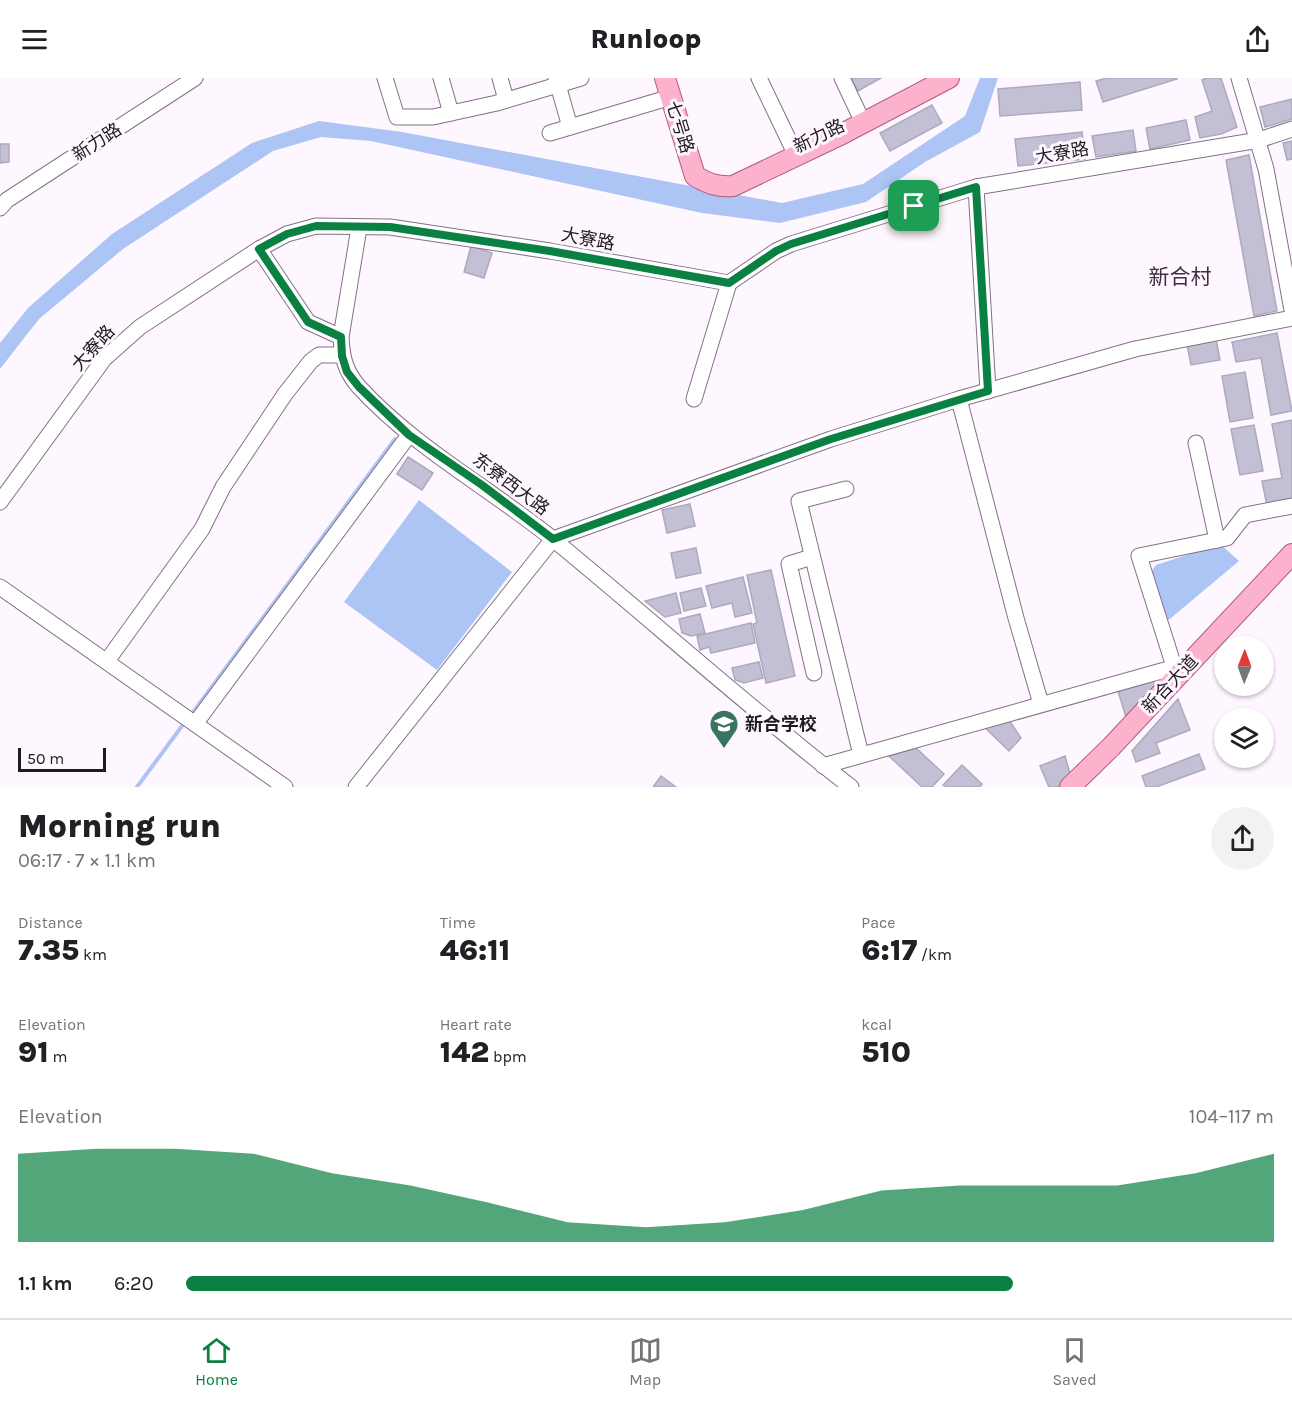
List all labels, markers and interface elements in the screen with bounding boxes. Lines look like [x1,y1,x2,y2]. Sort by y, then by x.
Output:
icon: menu [18,23,51,56]
text: Runloop [591,23,701,55]
icon: share [1241,23,1274,56]
street label: 七号路 [662,98,698,156]
street label: 新力路 [790,114,848,158]
street label: 新力路 [68,118,126,166]
street label: 大寮路 [1034,137,1090,169]
pin [888,180,939,231]
icon: arrive [897,189,930,222]
street label: 大寮路 [559,223,617,255]
district label: 新合村 [1149,265,1212,289]
street label: 大寮路 [67,321,119,375]
street label: 东寮西大路 [468,448,554,520]
north arrow [1214,636,1274,696]
map controls [1214,636,1274,768]
street label: 新合大道 [1137,650,1203,718]
school or university icon: 新合学校 [708,708,740,750]
button: layers [1214,708,1274,768]
place label: 新合学校 [745,713,817,735]
scale bar [18,745,106,772]
text: 50 m [27,749,64,768]
text: Morning run [18,807,221,845]
button: share [1211,807,1274,870]
text: 06:17 · 7 × 1.1 km [18,849,156,872]
text: Distance [18,913,83,932]
text: Time [440,913,476,932]
text: Pace [861,913,895,932]
text: 7.35 [18,932,79,968]
text: 46:11 [440,932,510,968]
text: 6:17 [861,932,917,968]
text: km [79,945,107,964]
text: /km [917,945,952,964]
text: Elevation [18,1015,86,1034]
text: Heart rate [440,1015,512,1034]
text: kcal [861,1015,892,1034]
text: 91 [18,1034,49,1070]
text: 142 [440,1034,489,1070]
text: 510 [861,1034,911,1070]
text: m [49,1047,68,1066]
text: bpm [489,1047,527,1066]
text: Elevation [18,1105,103,1128]
text: 104–117 m [1189,1105,1274,1128]
text: 1.1 km [18,1272,72,1295]
text: 6:20 [114,1272,154,1295]
tab: Home [195,1334,238,1389]
tab: Map [629,1334,662,1389]
tab: Saved [1052,1334,1097,1389]

